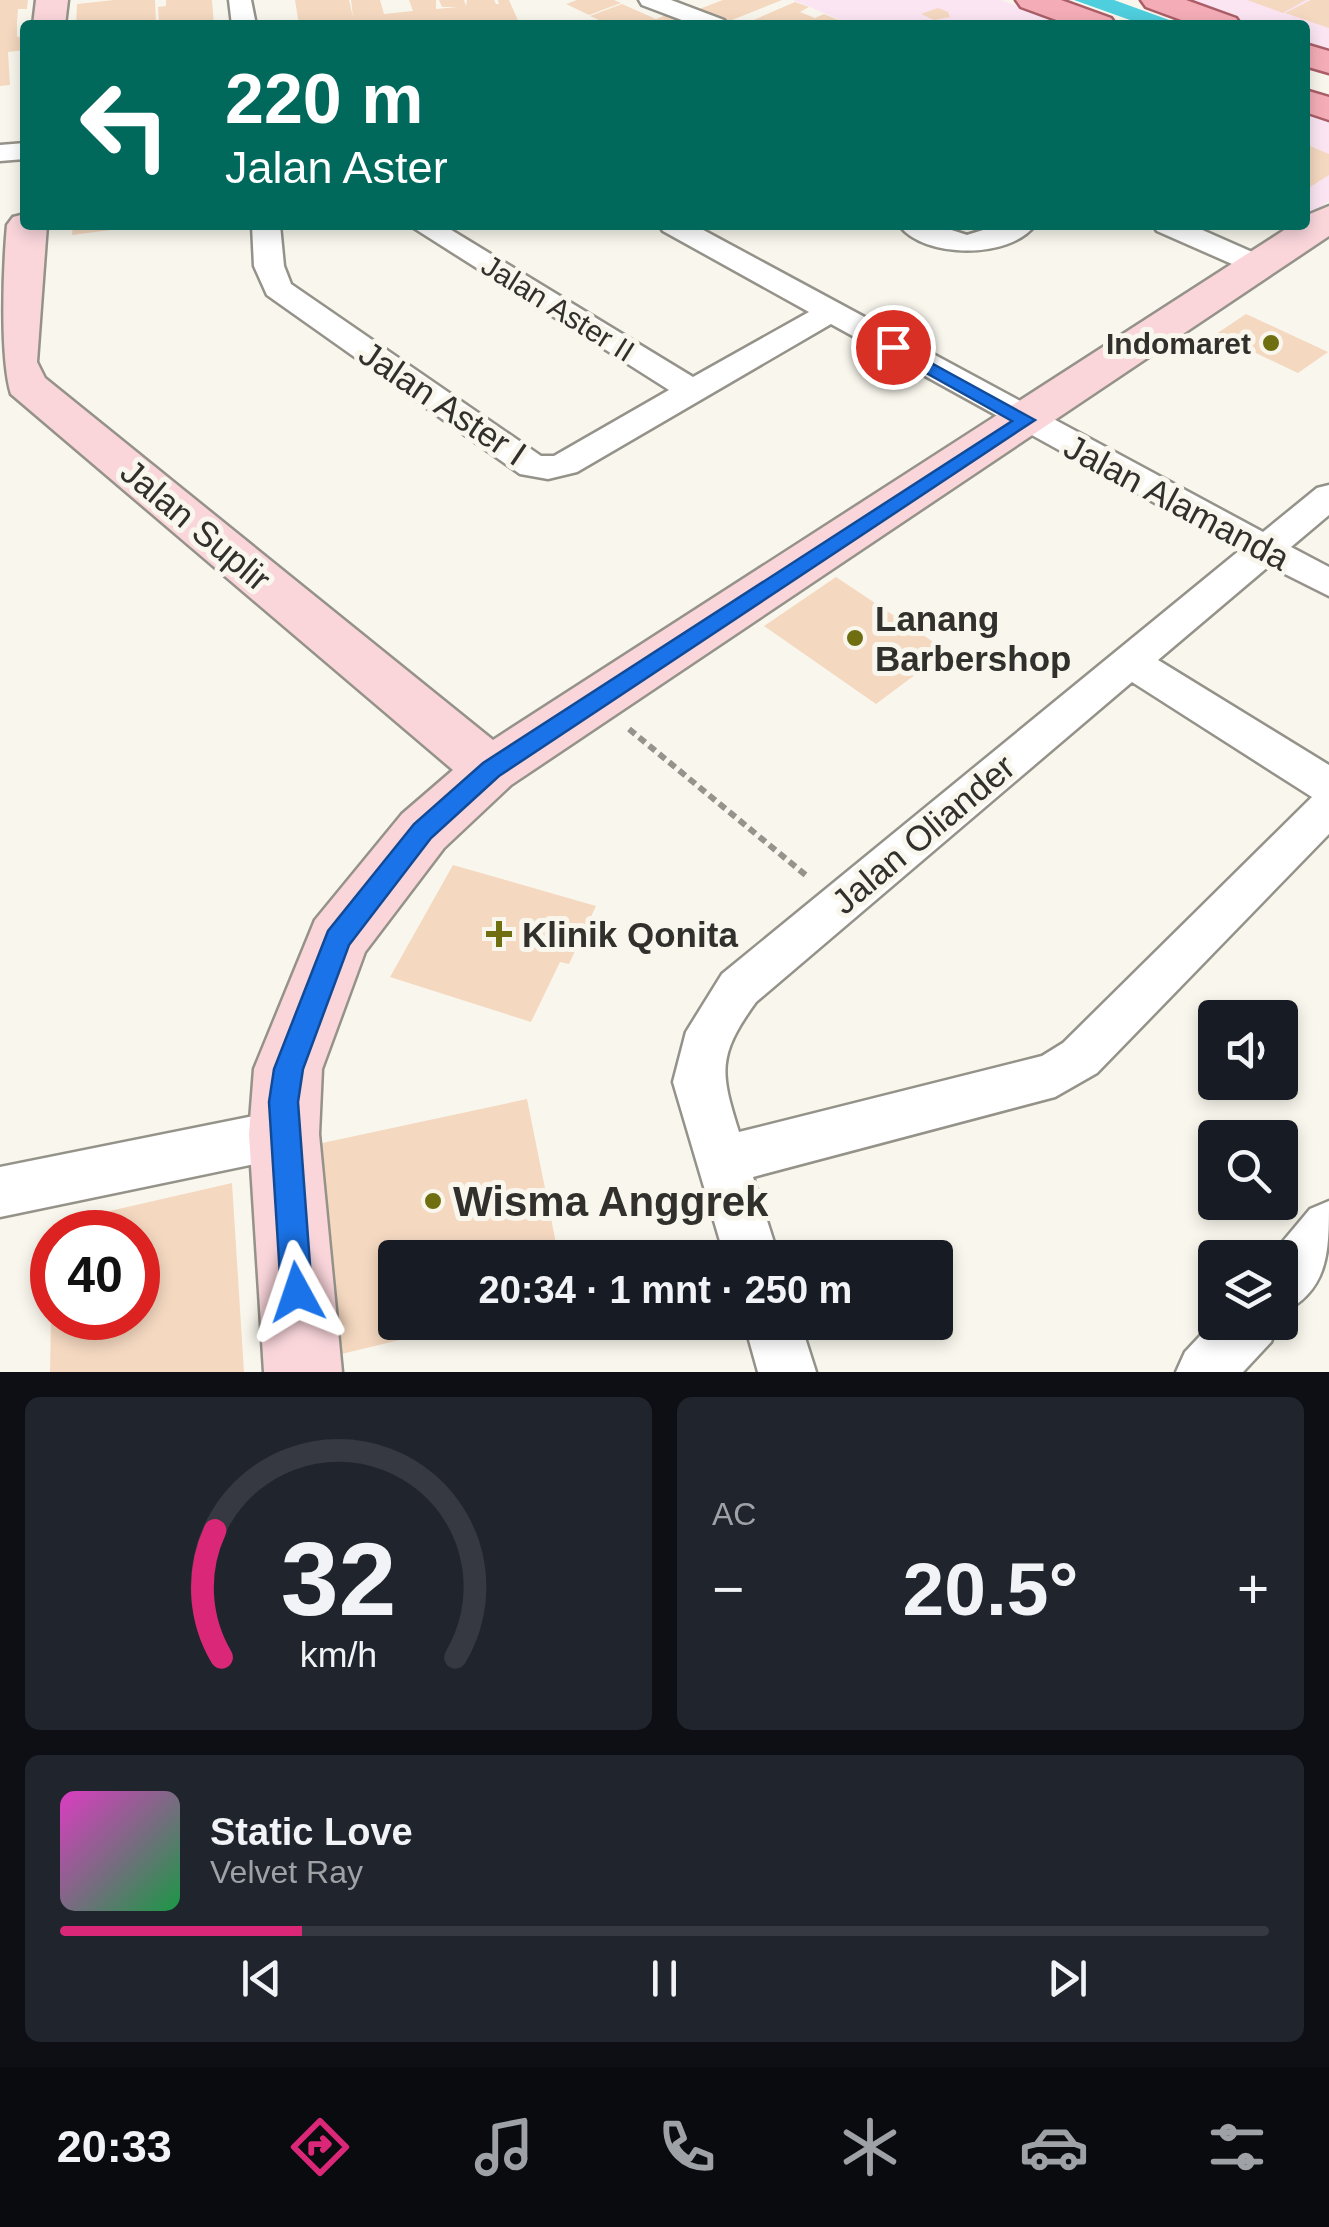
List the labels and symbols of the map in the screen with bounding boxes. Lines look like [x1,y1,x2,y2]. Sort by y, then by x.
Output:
street label: Jalan Aster II [476,248,640,368]
pin [851,305,936,390]
place label: Indomaret [1106,327,1251,360]
marker: Indomaret [1260,332,1282,354]
street label: Jalan Aster I [352,333,534,473]
street label: Jalan Alamanda [1058,426,1297,578]
street label: Jalan Suplir [113,451,279,599]
place label: Lanang Barbershop [875,599,1071,678]
marker: Lanang Barbershop [844,627,866,649]
street label: Jalan Oliander [824,746,1022,921]
place label: Klinik Qonita [522,915,738,954]
marker: Klinik Qonita [486,921,512,947]
place label: Wisma Anggrek [453,1178,769,1225]
marker: Wisma Anggrek [422,1190,444,1212]
speed limit sign: 40 [30,1210,160,1340]
position arrow [245,1240,349,1344]

